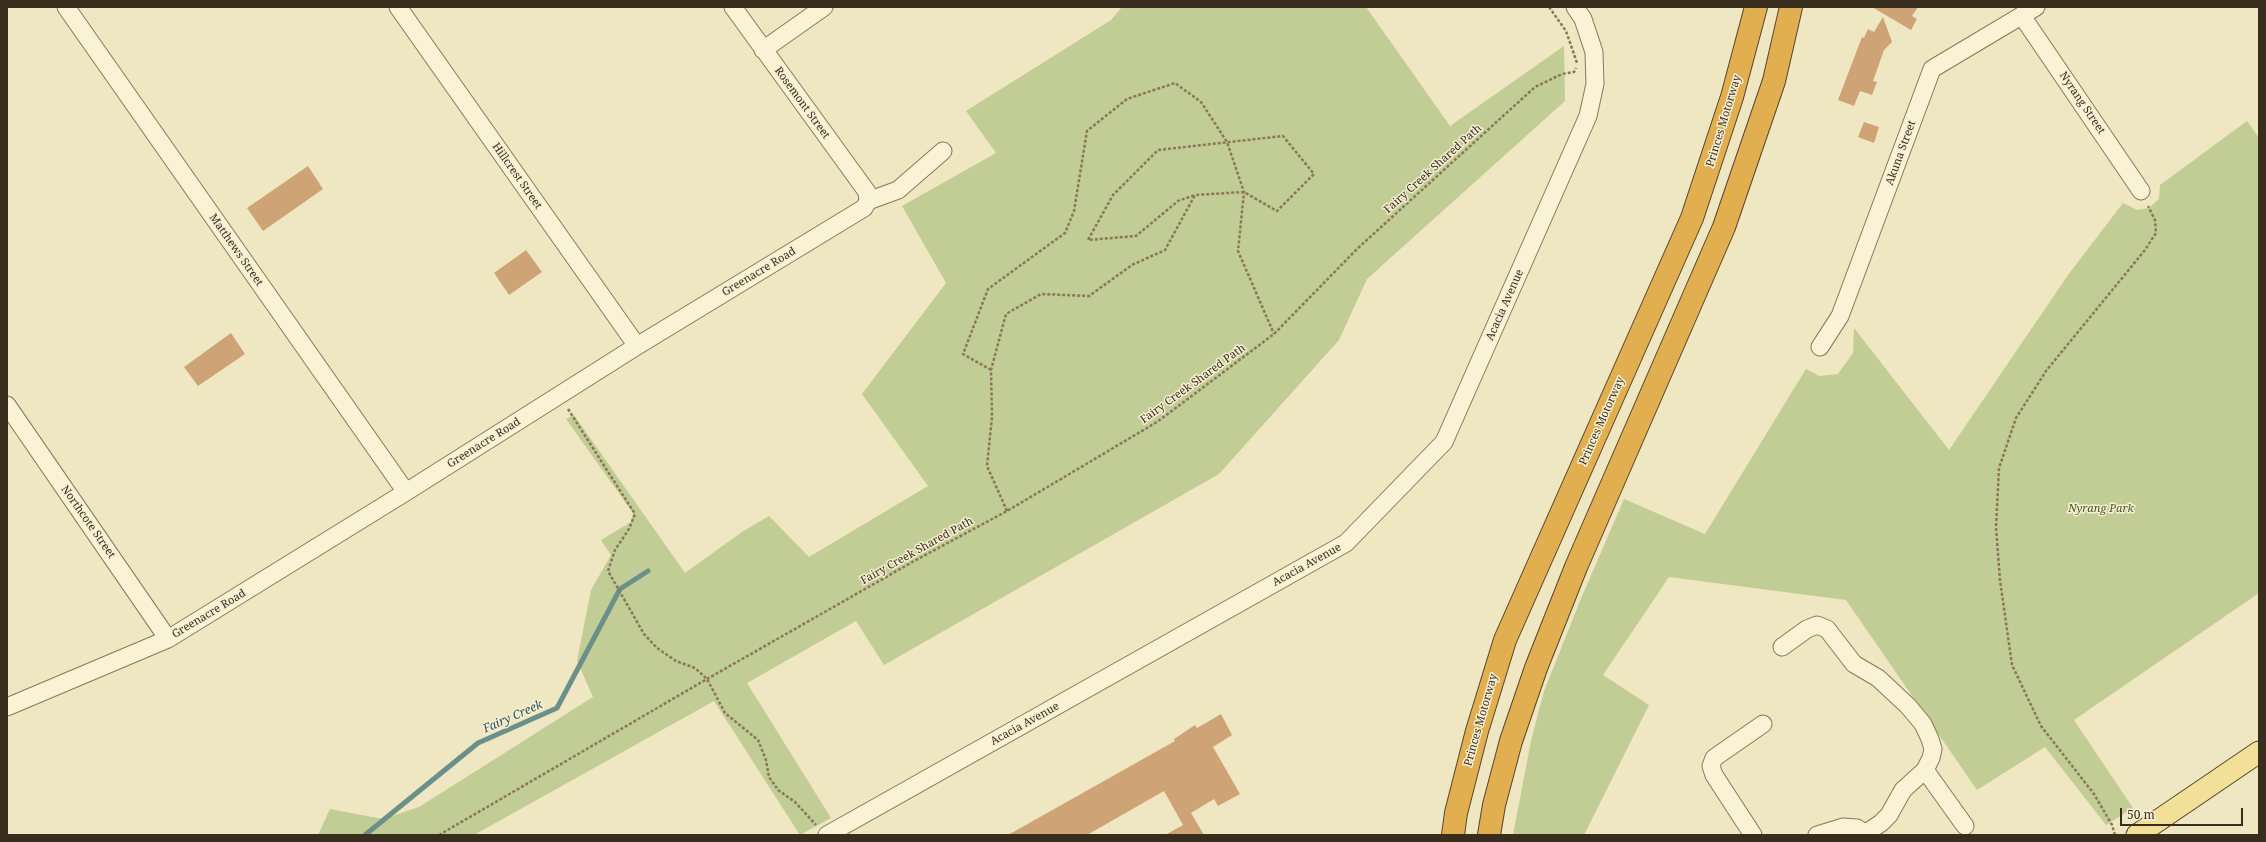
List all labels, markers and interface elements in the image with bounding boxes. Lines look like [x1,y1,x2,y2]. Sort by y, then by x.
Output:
street label: Rosemont Street [771,64,833,142]
street label: Nyrang Street [2056,69,2108,137]
street label: Princes Motorway [1704,74,1744,168]
street label: Akuna Street [1883,119,1919,187]
street label: Fairy Creek Shared Path [1382,122,1484,216]
street label: Hillcrest Street [489,140,545,212]
street label: Matthews Street [206,211,266,289]
street label: Greenacre Road [720,245,798,299]
street label: Acacia Avenue [1483,267,1527,343]
street label: Fairy Creek Shared Path [1138,341,1248,427]
street label: Princes Motorway [1577,375,1627,467]
street label: Greenacre Road [445,415,523,471]
street label: Northcote Street [58,483,118,561]
park label: Nyrang Park [2068,502,2134,516]
street label: Fairy Creek Shared Path [858,515,976,587]
street label: Acacia Avenue [1270,541,1344,589]
street label: Greenacre Road [170,587,248,641]
street label: Princes Motorway [1462,672,1500,768]
water label: Fairy Creek [481,697,545,737]
street label: Acacia Avenue [988,700,1062,748]
scale bar [2122,800,2245,826]
text: 50 m [2127,806,2155,823]

